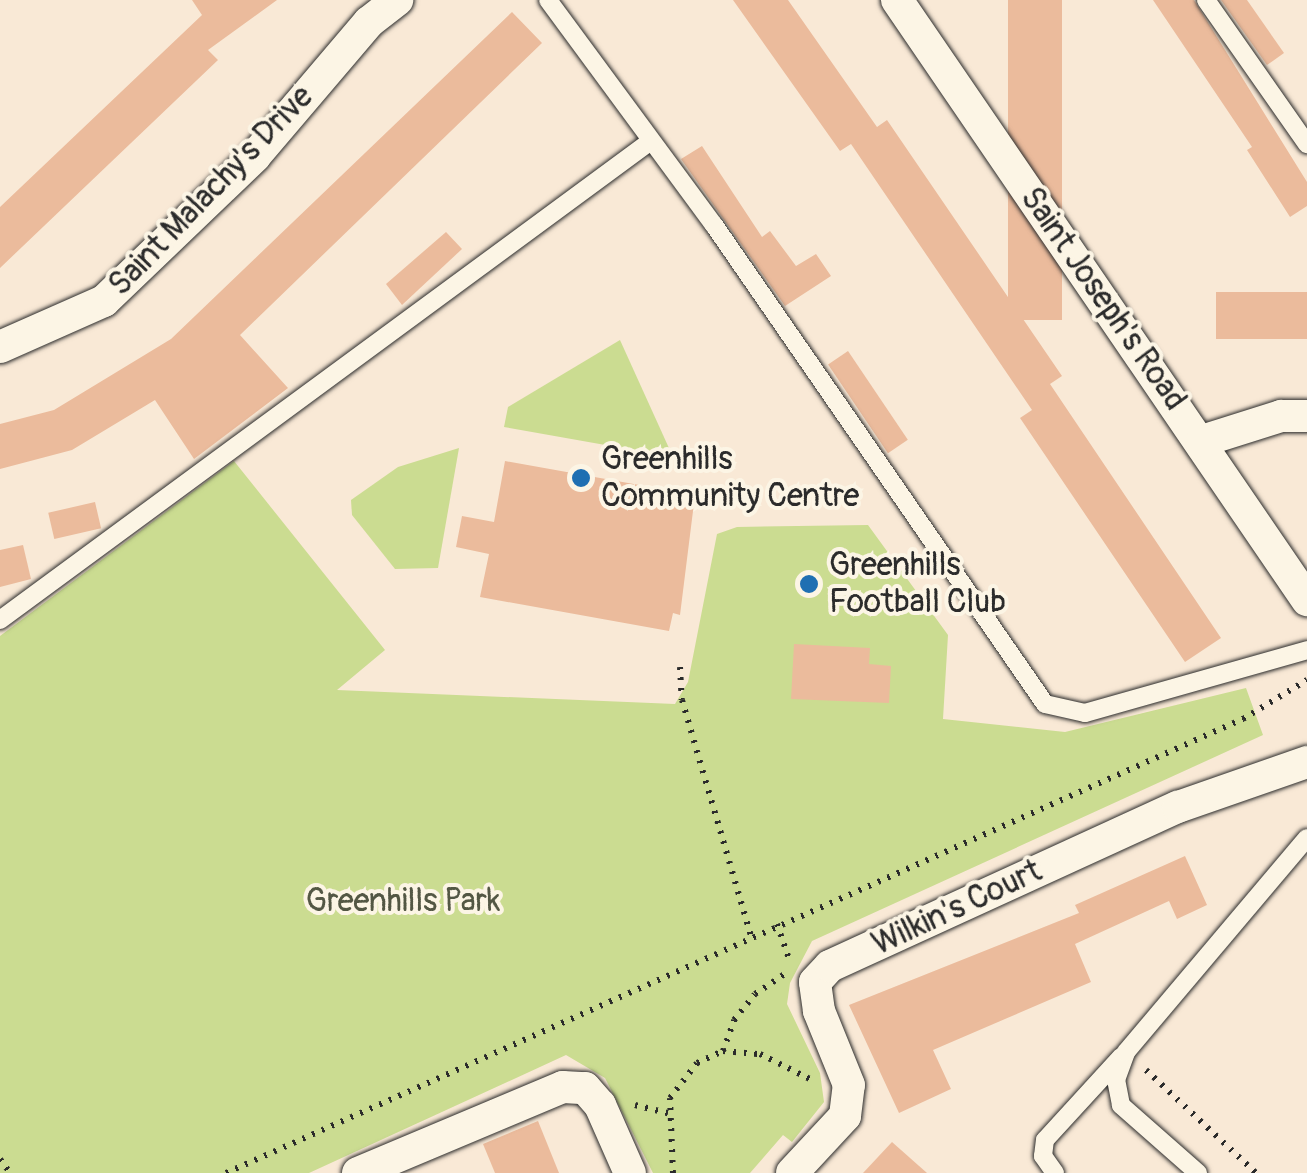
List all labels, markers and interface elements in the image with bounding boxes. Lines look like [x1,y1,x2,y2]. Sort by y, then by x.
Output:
street label: Saint Malachy's Drive [101,78,321,304]
street label: Saint Joseph's Road [1012,180,1194,418]
place label: Greenhills Community Centre [601,441,859,516]
marker: Greenhills Community Centre [570,467,592,489]
place label: Greenhills Football Club [829,547,1006,622]
marker: Greenhills Football Club [798,573,820,595]
street label: Wilkin's Court [866,852,1048,964]
park label: Greenhills Park [306,882,500,920]

